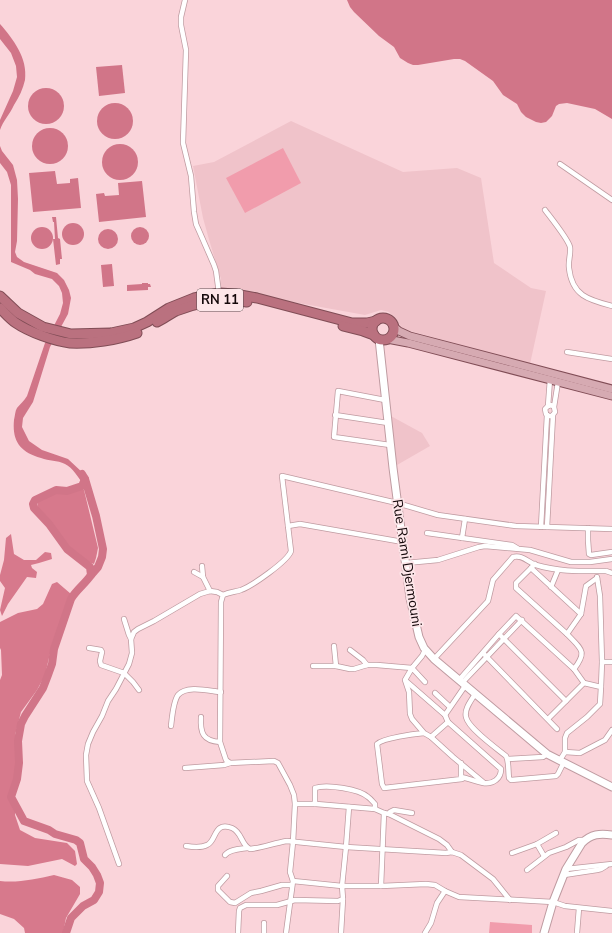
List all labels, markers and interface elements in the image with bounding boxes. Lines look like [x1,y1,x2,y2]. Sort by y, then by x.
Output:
road number: RN 11 [197,289,243,311]
street label: Rue Rami Djermouni [388,498,426,628]

